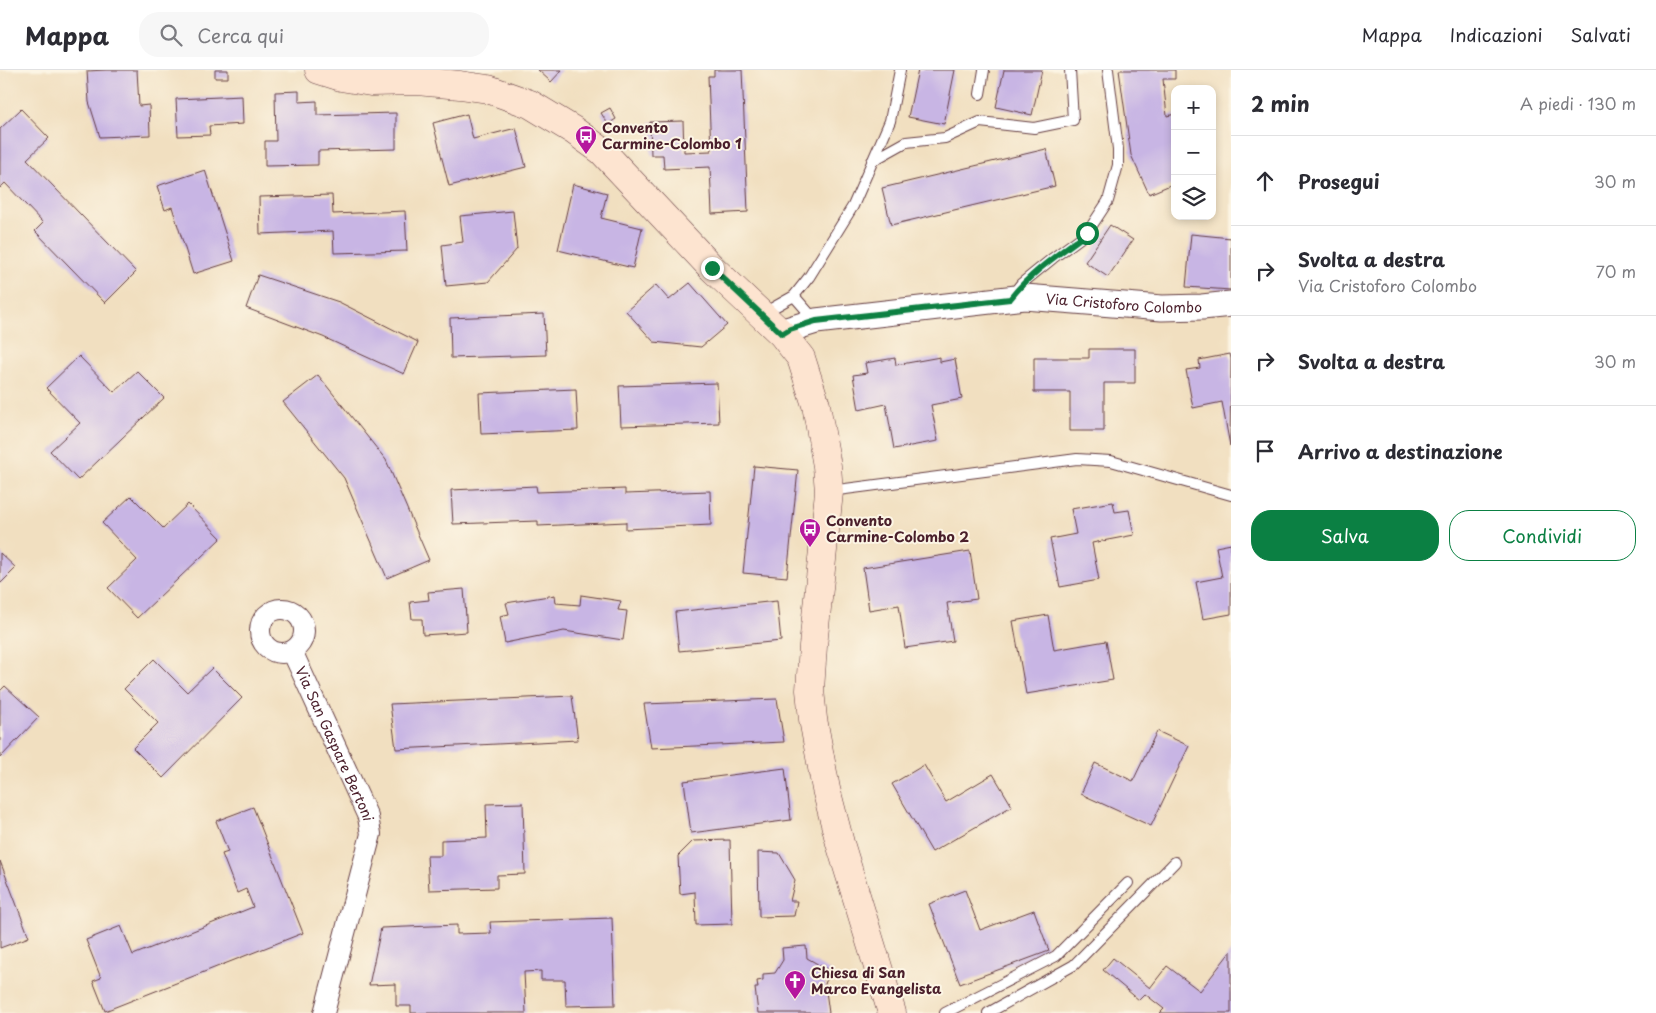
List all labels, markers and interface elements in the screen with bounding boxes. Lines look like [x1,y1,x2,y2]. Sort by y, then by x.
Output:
search box [139,12,489,57]
text: Mappa [25,17,109,53]
icon: search [157,21,185,49]
text: Cerca qui [197,21,284,49]
text: Mappa [1362,21,1422,48]
text: Indicazioni [1450,21,1543,48]
text: Salvati [1571,21,1631,48]
map controls [1171,85,1216,220]
button: + [1171,85,1216,130]
text: 2 min [1251,87,1310,119]
text: A piedi · 130 m [1520,91,1636,115]
place label: Convento Carmine-Colombo 1 [602,117,742,154]
bus stop icon: Convento Carmine-Colombo 1 [574,124,598,155]
button: − [1171,130,1216,175]
icon: ahead [1251,167,1279,195]
text: Prosegui [1298,167,1380,195]
text: 30 m [1594,169,1636,193]
button: layers [1171,175,1216,220]
route start [1076,222,1099,245]
text: Svolta a destra [1298,245,1445,273]
route end [701,257,724,280]
icon: right [1251,257,1279,285]
text: 70 m [1596,259,1636,283]
text: Via Cristoforo Colombo [1298,273,1477,297]
street label: Via Cristoforo Colombo [1045,288,1202,318]
icon: right [1251,347,1279,375]
text: Svolta a destra [1298,347,1445,375]
text: 30 m [1594,349,1636,373]
icon: arrive [1251,437,1279,465]
text: Arrivo a destinazione [1298,437,1503,465]
place label: Convento Carmine-Colombo 2 [826,510,969,547]
button: Salva [1251,510,1439,561]
button: Condividi [1449,510,1636,561]
bus stop icon: Convento Carmine-Colombo 2 [798,517,822,548]
street label: Via San Gaspare Bertoni [290,663,379,822]
place label: Chiesa di San Marco Evangelista [811,962,942,999]
church icon: Chiesa di San Marco Evangelista [783,969,807,1000]

